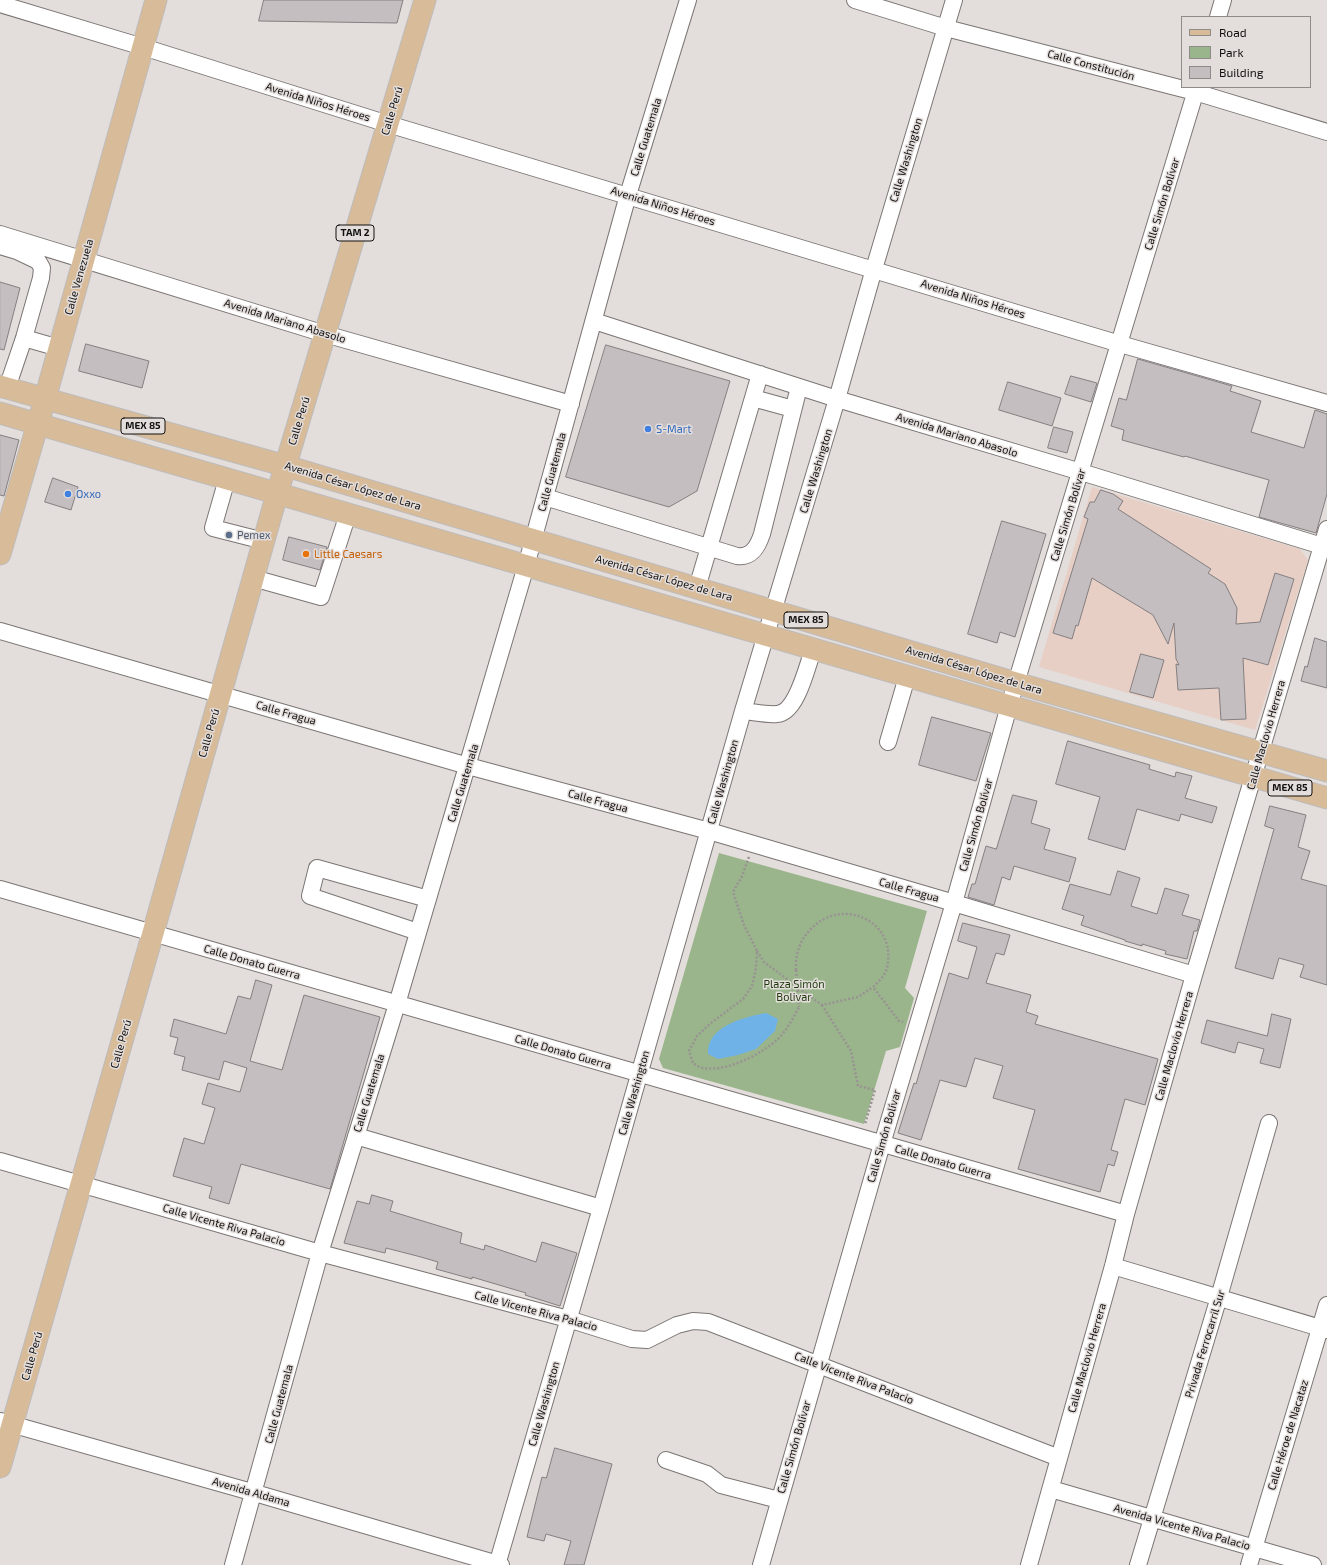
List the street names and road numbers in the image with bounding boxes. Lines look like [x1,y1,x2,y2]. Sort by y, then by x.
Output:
street label: Calle Constitución [1046,47,1136,83]
street label: Avenida Niños Héroes [264,80,372,124]
street label: Calle Perú [378,85,406,137]
street label: Calle Guatemala [628,96,664,178]
street label: Calle Washington [887,116,925,204]
street label: Calle Simón Bolívar [1142,156,1182,252]
street label: Avenida Niños Héroes [609,184,717,228]
road number: TAM 2 [336,225,374,241]
street label: Calle Venezuela [62,237,96,317]
street label: Avenida Niños Héroes [919,277,1027,321]
street label: Avenida Mariano Abasolo [223,296,347,346]
street label: Calle Perú [285,395,313,447]
street label: Avenida Mariano Abasolo [895,410,1019,460]
road number: MEX 85 [121,418,165,434]
street label: Calle Washington [797,427,835,515]
street label: Calle Guatemala [535,431,569,513]
street label: Avenida César López de Lara [283,459,423,513]
street label: Calle Simón Bolívar [1048,467,1088,563]
street label: Avenida César López de Lara [594,552,734,604]
road number: MEX 85 [784,612,828,628]
street label: Avenida César López de Lara [904,643,1044,697]
street label: Calle Maclovio Herrera [1244,679,1288,791]
street label: Calle Fragua [254,698,318,728]
street label: Calle Perú [196,707,222,759]
street label: Calle Washington [705,738,741,826]
street label: Calle Guatemala [445,742,481,824]
street label: Calle Simón Bolívar [956,777,996,873]
road number: MEX 85 [1268,780,1312,796]
street label: Calle Fragua [566,787,630,815]
street label: Calle Fragua [877,875,941,905]
street label: Calle Donato Guerra [202,942,302,982]
street label: Calle Maclovio Herrera [1152,990,1196,1102]
street label: Calle Perú [108,1018,134,1070]
street label: Calle Donato Guerra [513,1032,613,1072]
street label: Calle Washington [616,1049,652,1137]
street label: Calle Guatemala [351,1052,387,1134]
street label: Calle Simón Bolívar [864,1088,904,1184]
street label: Calle Donato Guerra [893,1142,993,1182]
street label: Calle Vicente Riva Palacio [161,1201,287,1249]
street label: Calle Vicente Riva Palacio [473,1288,599,1334]
street label: Privada Ferrocarril Sur [1182,1288,1228,1400]
street label: Calle Maclovio Herrera [1065,1302,1109,1414]
street label: Calle Perú [19,1330,45,1382]
street label: Calle Vicente Riva Palacio [792,1349,916,1407]
street label: Calle Washington [526,1360,562,1448]
street label: Calle Guatemala [262,1363,296,1445]
street label: Calle Héroe de Nacataz [1265,1378,1311,1492]
street label: Calle Simón Bolívar [774,1399,814,1495]
street label: Avenida Aldama [211,1475,291,1509]
street label: Avenida Vicente Riva Palacio [1112,1501,1252,1553]

